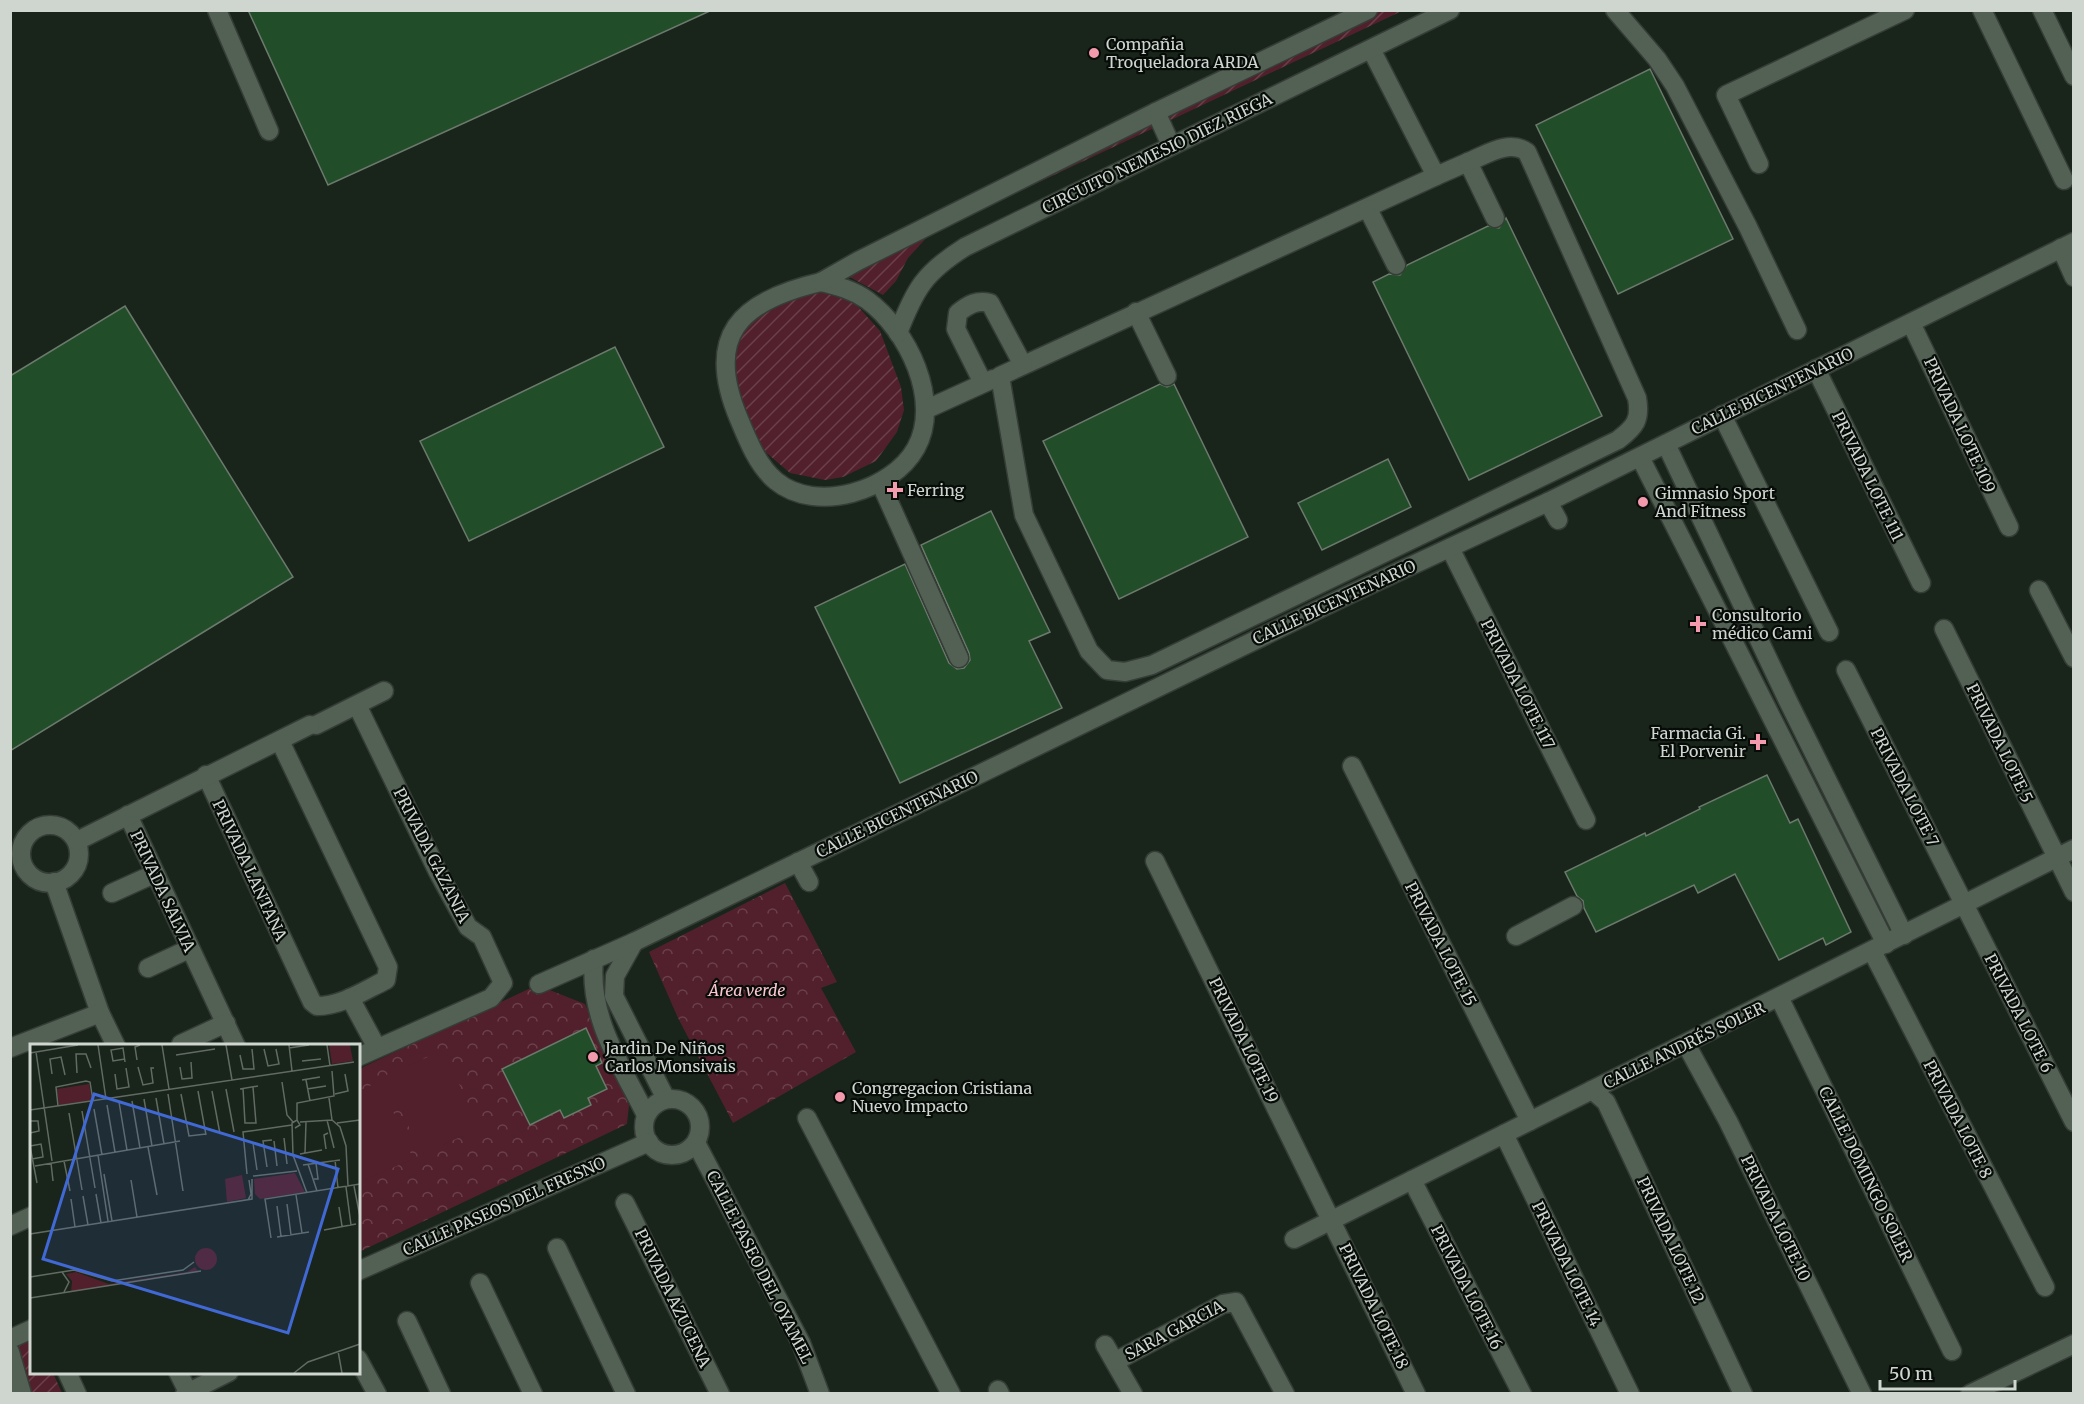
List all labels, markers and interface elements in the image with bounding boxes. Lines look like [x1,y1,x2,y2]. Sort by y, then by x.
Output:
place label: Compañia Troqueladora ARDA [1106,34,1259,72]
marker: Compañia Troqueladora ARDA [1087,46,1101,60]
street label: CIRCUITO NEMESIO DIEZ RIEGA [1039,88,1276,218]
street label: CALLE BICENTENARIO [1688,343,1857,439]
street label: PRIVADA LOTE 109 [1920,354,2000,496]
street label: PRIVADA LOTE 111 [1828,408,1908,544]
place label: Ferring [907,480,965,500]
marker: Ferring [888,483,902,497]
place label: Gimnasio Sport And Fitness [1654,483,1776,521]
marker: Gimnasio Sport And Fitness [1636,495,1650,509]
street label: CALLE BICENTENARIO [1249,555,1419,649]
place label: Consultorio médico Cami [1712,605,1813,643]
marker: Consultorio médico Cami [1689,615,1707,633]
street label: PRIVADA LOTE 117 [1477,616,1559,752]
street label: PRIVADA LOTE 5 [1962,680,2038,806]
place label: Farmacia Gi. El Porvenir [1651,723,1746,761]
street label: PRIVADA LOTE 7 [1867,725,1943,849]
marker: Farmacia Gi. El Porvenir [1751,735,1765,749]
street label: CALLE BICENTENARIO [813,766,982,862]
street label: PRIVADA GAZANIA [389,784,475,926]
street label: PRIVADA LANTANA [208,796,292,945]
street label: PRIVADA SALVIA [126,827,200,956]
street label: PRIVADA LOTE 15 [1401,878,1481,1010]
street label: PRIVADA LOTE 6 [1980,950,2058,1076]
street label: PRIVADA LOTE 19 [1205,974,1283,1106]
park label: Área verde [707,980,785,1000]
street label: CALLE ANDRÉS SOLER [1600,997,1769,1093]
place label: Jardin De Niños Carlos Monsivais [604,1038,736,1076]
inset map [30,1044,360,1374]
marker: Jardin De Niños Carlos Monsivais [586,1050,600,1064]
street label: PRIVADA LOTE 8 [1919,1056,1997,1182]
place label: Congregacion Cristiana Nuevo Impacto [852,1078,1032,1116]
street label: CALLE DOMINGO SOLER [1815,1083,1918,1266]
marker: Congregacion Cristiana Nuevo Impacto [833,1090,847,1104]
street label: CALLE PASEOS DEL FRESNO [400,1152,609,1260]
street label: PRIVADA LOTE 10 [1737,1152,1815,1284]
street label: CALLE PASEO DEL OYAMEL [702,1167,818,1367]
street label: PRIVADA LOTE 12 [1633,1174,1709,1306]
street label: PRIVADA LOTE 14 [1528,1198,1606,1330]
street label: PRIVADA LOTE 16 [1427,1221,1507,1353]
street label: PRIVADA AZUCENA [631,1225,716,1371]
street label: PRIVADA LOTE 18 [1335,1240,1413,1372]
street label: SARA GARCIA [1121,1295,1227,1364]
scale bar [1880,1353,2015,1391]
text: 50 m [1889,1362,1933,1385]

